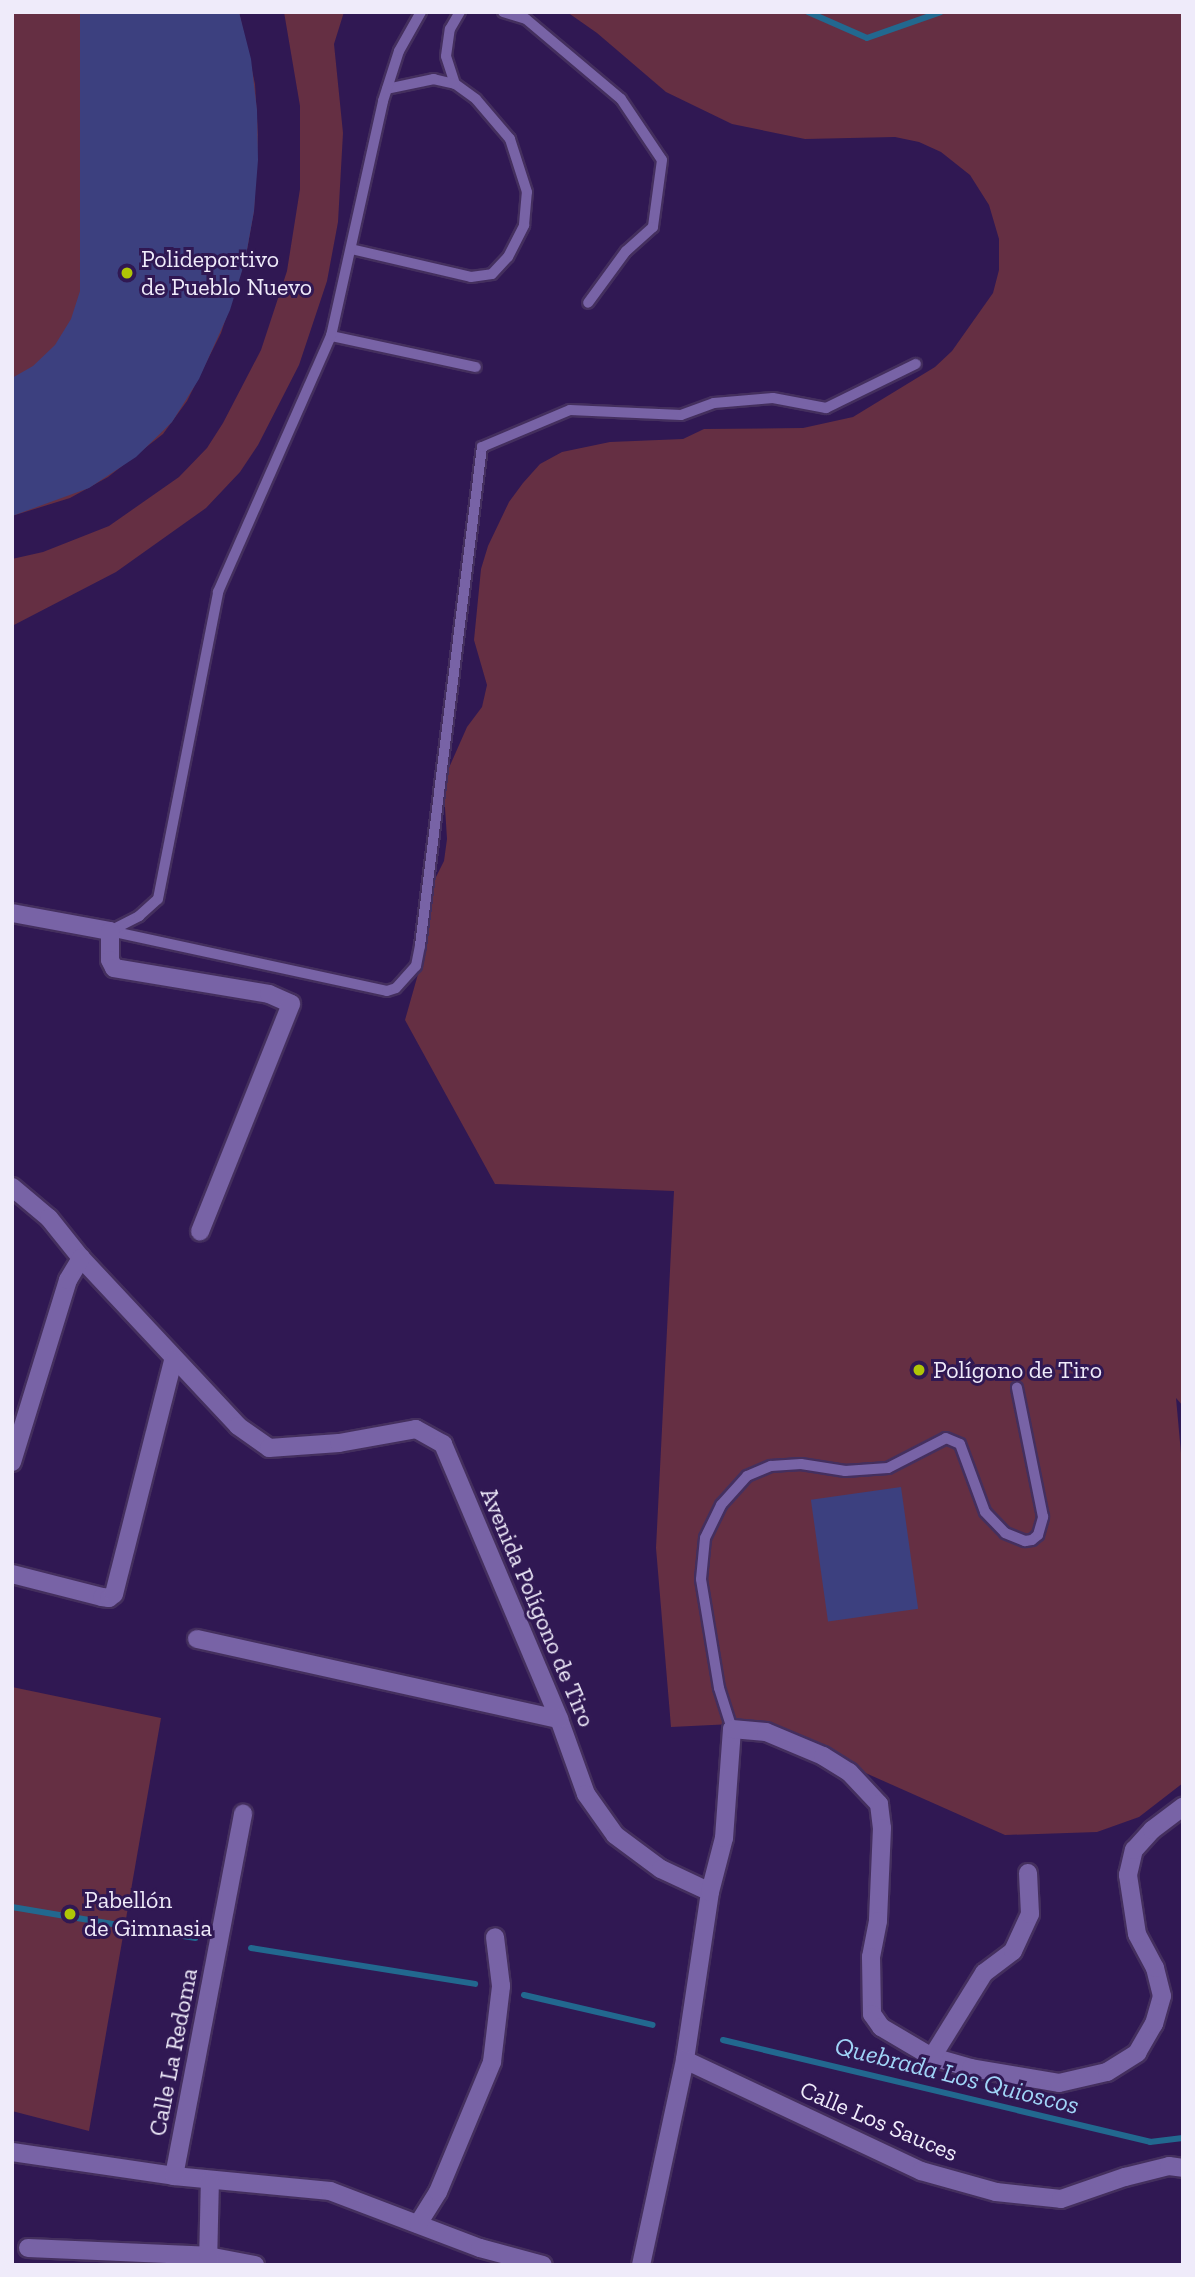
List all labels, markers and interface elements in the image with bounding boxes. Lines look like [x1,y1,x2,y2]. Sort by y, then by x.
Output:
place label: Polideportivo de Pueblo Nuevo [141,245,312,301]
marker: Polideportivo de Pueblo Nuevo [119,265,135,281]
place label: Polígono de Tiro [933,1356,1103,1384]
marker: Polígono de Tiro [911,1362,927,1378]
street label: Avenida Polígono de Tiro [474,1483,602,1731]
place label: Pabellón de Gimnasia [84,1886,212,1942]
marker: Pabellón de Gimnasia [62,1906,78,1922]
street label: Calle La Redoma [143,1966,203,2138]
water label: Quebrada Los Quioscos [832,2031,1082,2121]
street label: Calle Los Sauces [796,2075,962,2167]

